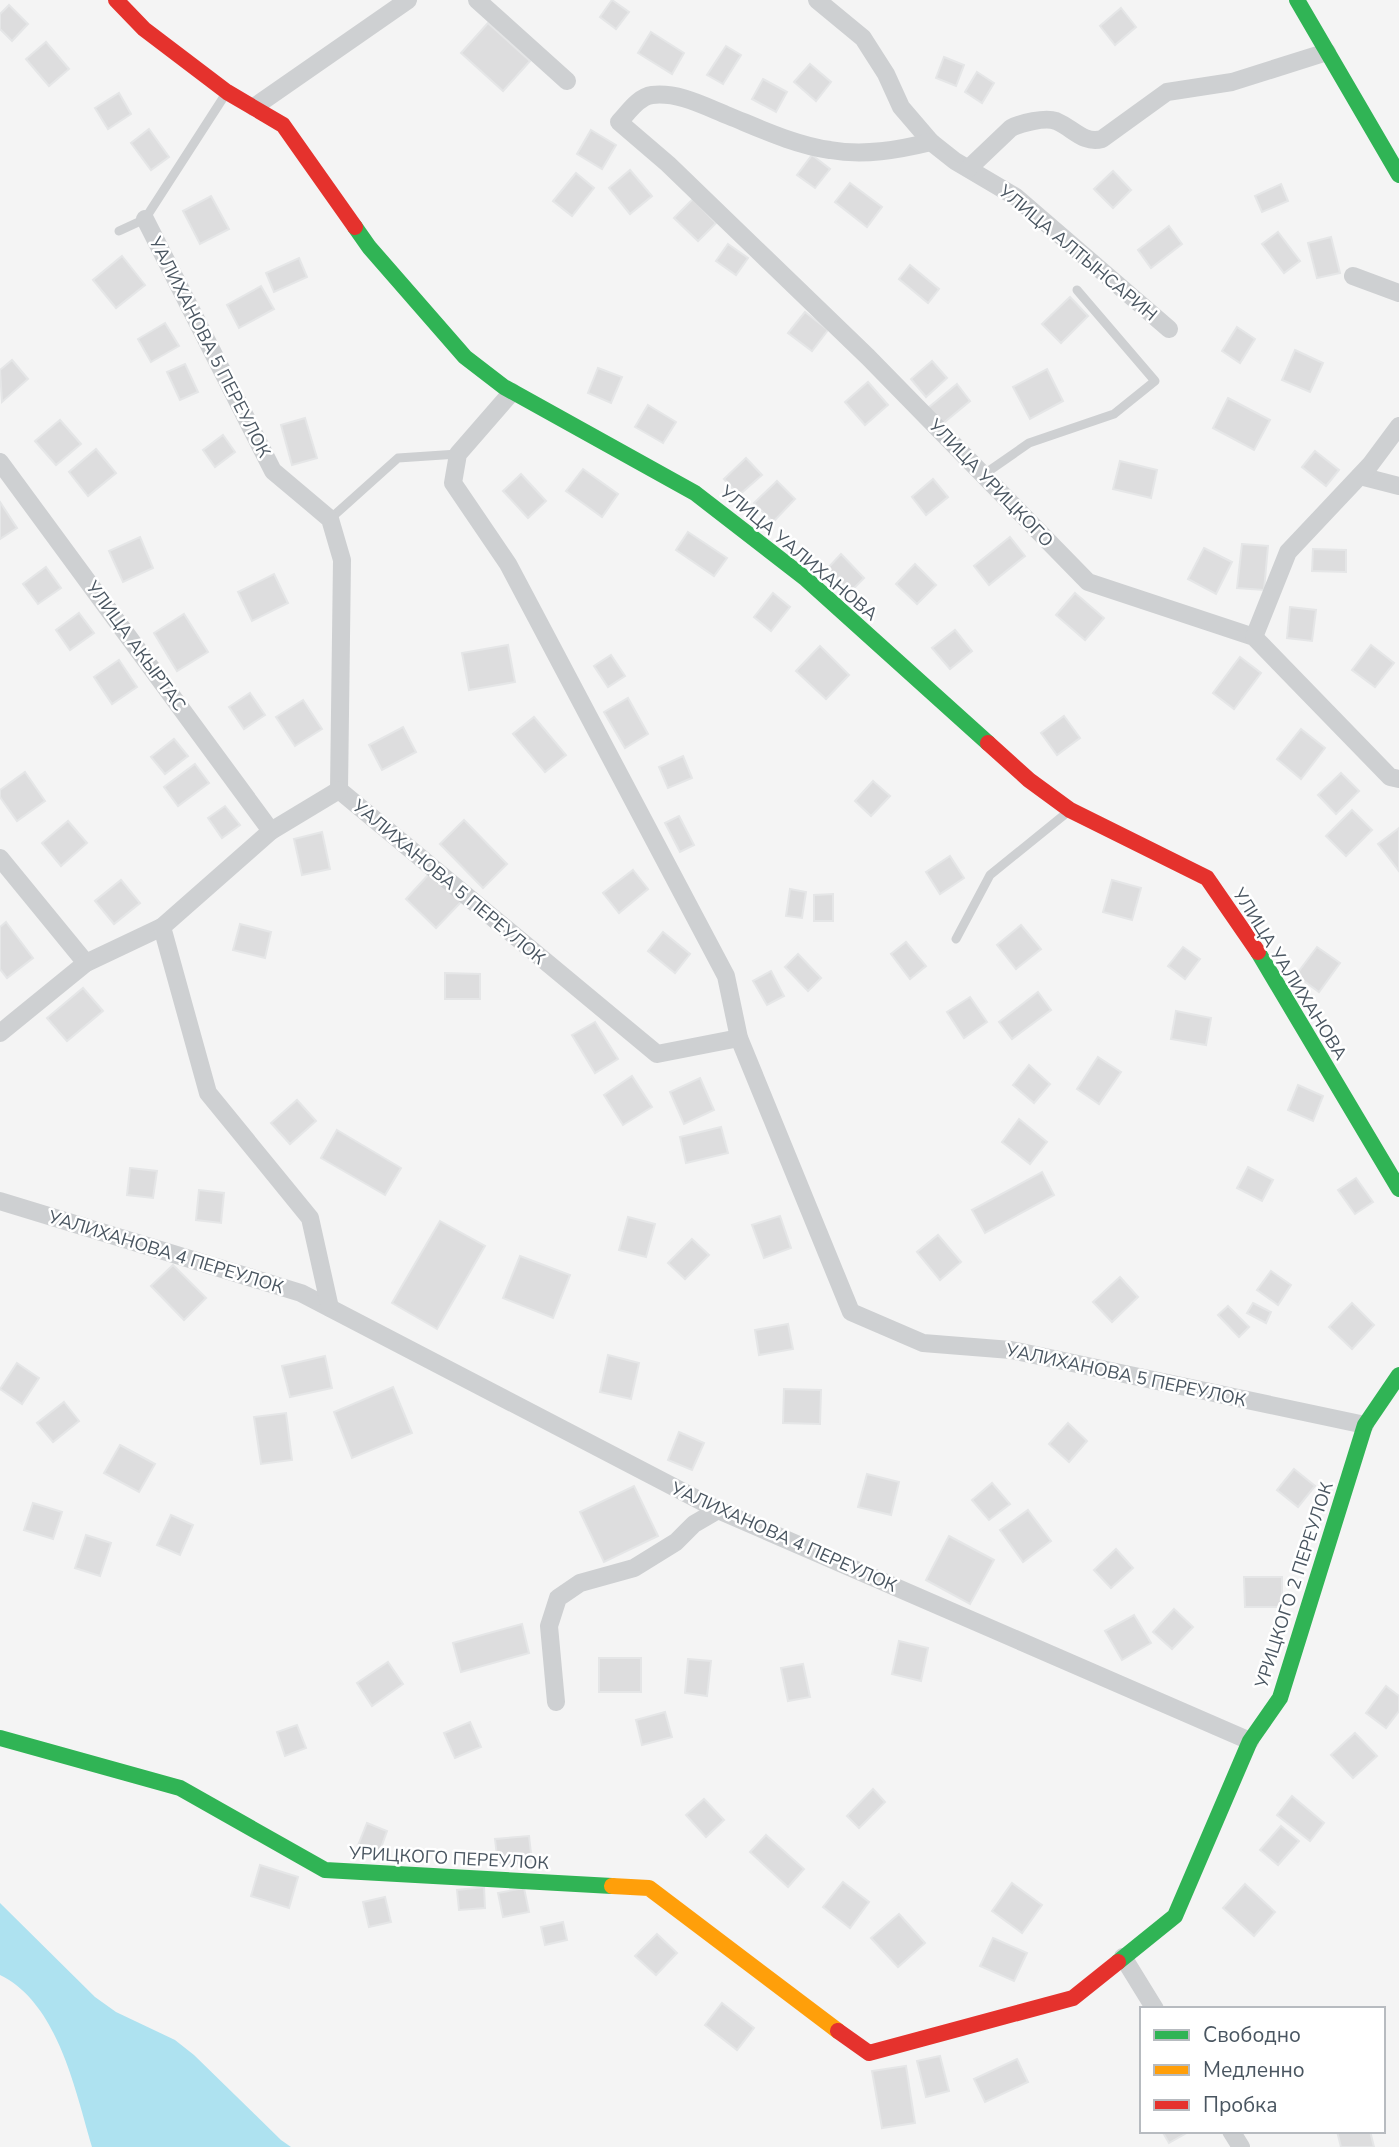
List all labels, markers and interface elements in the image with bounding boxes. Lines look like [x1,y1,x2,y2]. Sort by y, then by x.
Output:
street label: УЛИЦА АЛТЫНСАРИН [993,179,1162,326]
street label: УАЛИХАНОВА 5 ПЕРЕУЛОК [143,232,276,462]
street label: УЛИЦА УРИЦКОГО [923,413,1058,552]
street label: УЛИЦА УАЛИХАНОВА [714,479,883,626]
street label: УЛИЦА АКЫРТАС [80,575,191,716]
street label: УАЛИХАНОВА 5 ПЕРЕУЛОК [347,793,551,970]
street label: УЛИЦА УАЛИХАНОВА [1227,883,1353,1065]
street label: УАЛИХАНОВА 4 ПЕРЕУЛОК [44,1204,287,1299]
street label: УАЛИХАНОВА 5 ПЕРЕУЛОК [1003,1338,1249,1412]
street label: УАЛИХАНОВА 4 ПЕРЕУЛОК [666,1476,901,1598]
street label: УРИЦКОГО 2 ПЕРЕУЛОК [1249,1478,1339,1692]
street label: УРИЦКОГО ПЕРЕУЛОК [348,1841,550,1875]
legend [1140,2007,1385,2133]
text: Свободно [1203,2021,1301,2049]
text: Медленно [1203,2056,1305,2084]
text: Пробка [1203,2091,1277,2119]

